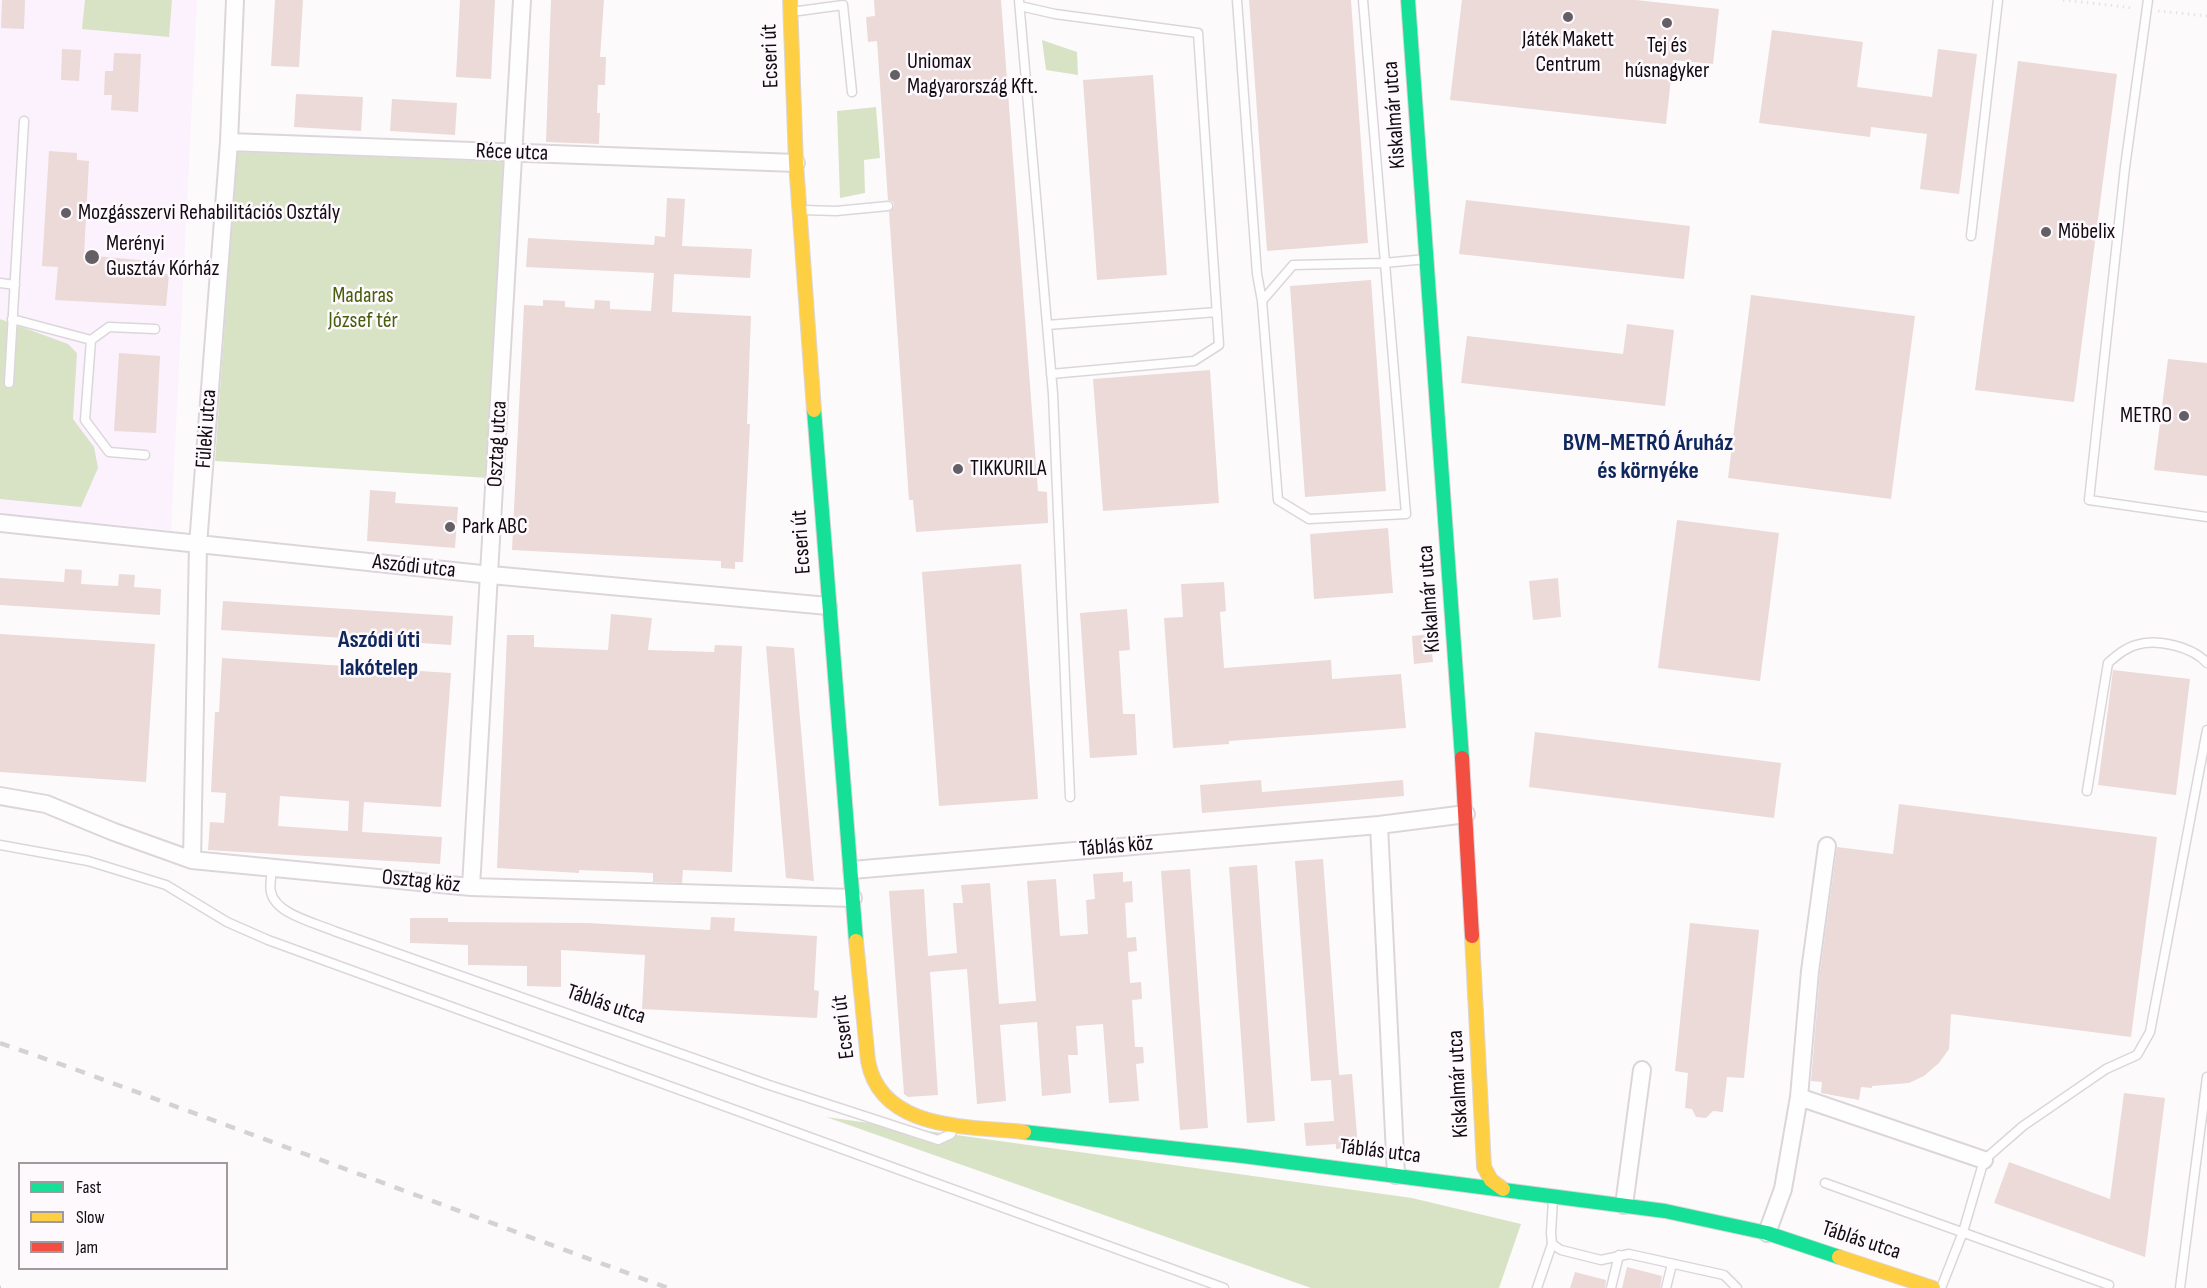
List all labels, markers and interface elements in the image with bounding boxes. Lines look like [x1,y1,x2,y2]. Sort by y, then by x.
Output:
marker: Játék Makett Centrum [1561,10,1575,24]
marker: Tej és húsnagyker [1660,16,1674,30]
street label: Ecseri út [757,23,785,89]
place label: Játék Makett Centrum [1522,27,1614,78]
place label: Tej és húsnagyker [1625,33,1709,84]
place label: Uniomax Magyarország Kft. [907,49,1038,100]
street label: Kiskalmár utca [1378,60,1412,170]
marker: Uniomax Magyarország Kft. [888,68,902,82]
street label: Réce utca [475,139,549,167]
place label: Mozgásszervi Rehabilitációs Osztály [78,200,340,226]
marker: Mozgásszervi Rehabilitációs Osztály [59,206,73,220]
place label: Möbelix [2058,219,2115,245]
marker: Möbelix [2039,225,2053,239]
place label: Merényi Gusztáv Kórház [106,231,219,282]
marker: Merényi Gusztáv Kórház [83,248,101,266]
park label: Madaras József tér [328,283,398,334]
street label: Füleki utca [191,389,223,469]
street label: Osztag utca [483,400,513,488]
place label: METRO [2120,403,2172,429]
marker: METRO [2177,409,2191,423]
district label: BVM-METRÓ Áruház és környéke [1563,430,1733,486]
place label: TIKKURILA [970,456,1046,482]
marker: TIKKURILA [951,462,965,476]
street label: Ecseri út [787,509,817,575]
place label: Park ABC [462,514,528,540]
marker: Park ABC [443,520,457,534]
street label: Kiskalmár utca [1413,544,1447,654]
street label: Aszódi utca [371,550,457,584]
district label: Aszódi úti lakótelep [338,627,420,683]
street label: Táblás köz [1078,831,1154,863]
street label: Osztag köz [381,865,461,899]
street label: Táblás utca [563,979,649,1031]
street label: Ecseri út [827,993,861,1061]
street label: Kiskalmár utca [1443,1029,1475,1139]
street label: Táblás utca [1338,1134,1422,1170]
legend [18,1162,228,1270]
text: Fast [76,1177,101,1198]
text: Slow [76,1207,105,1228]
street label: Táblás utca [1818,1216,1904,1266]
text: Jam [76,1237,98,1258]

